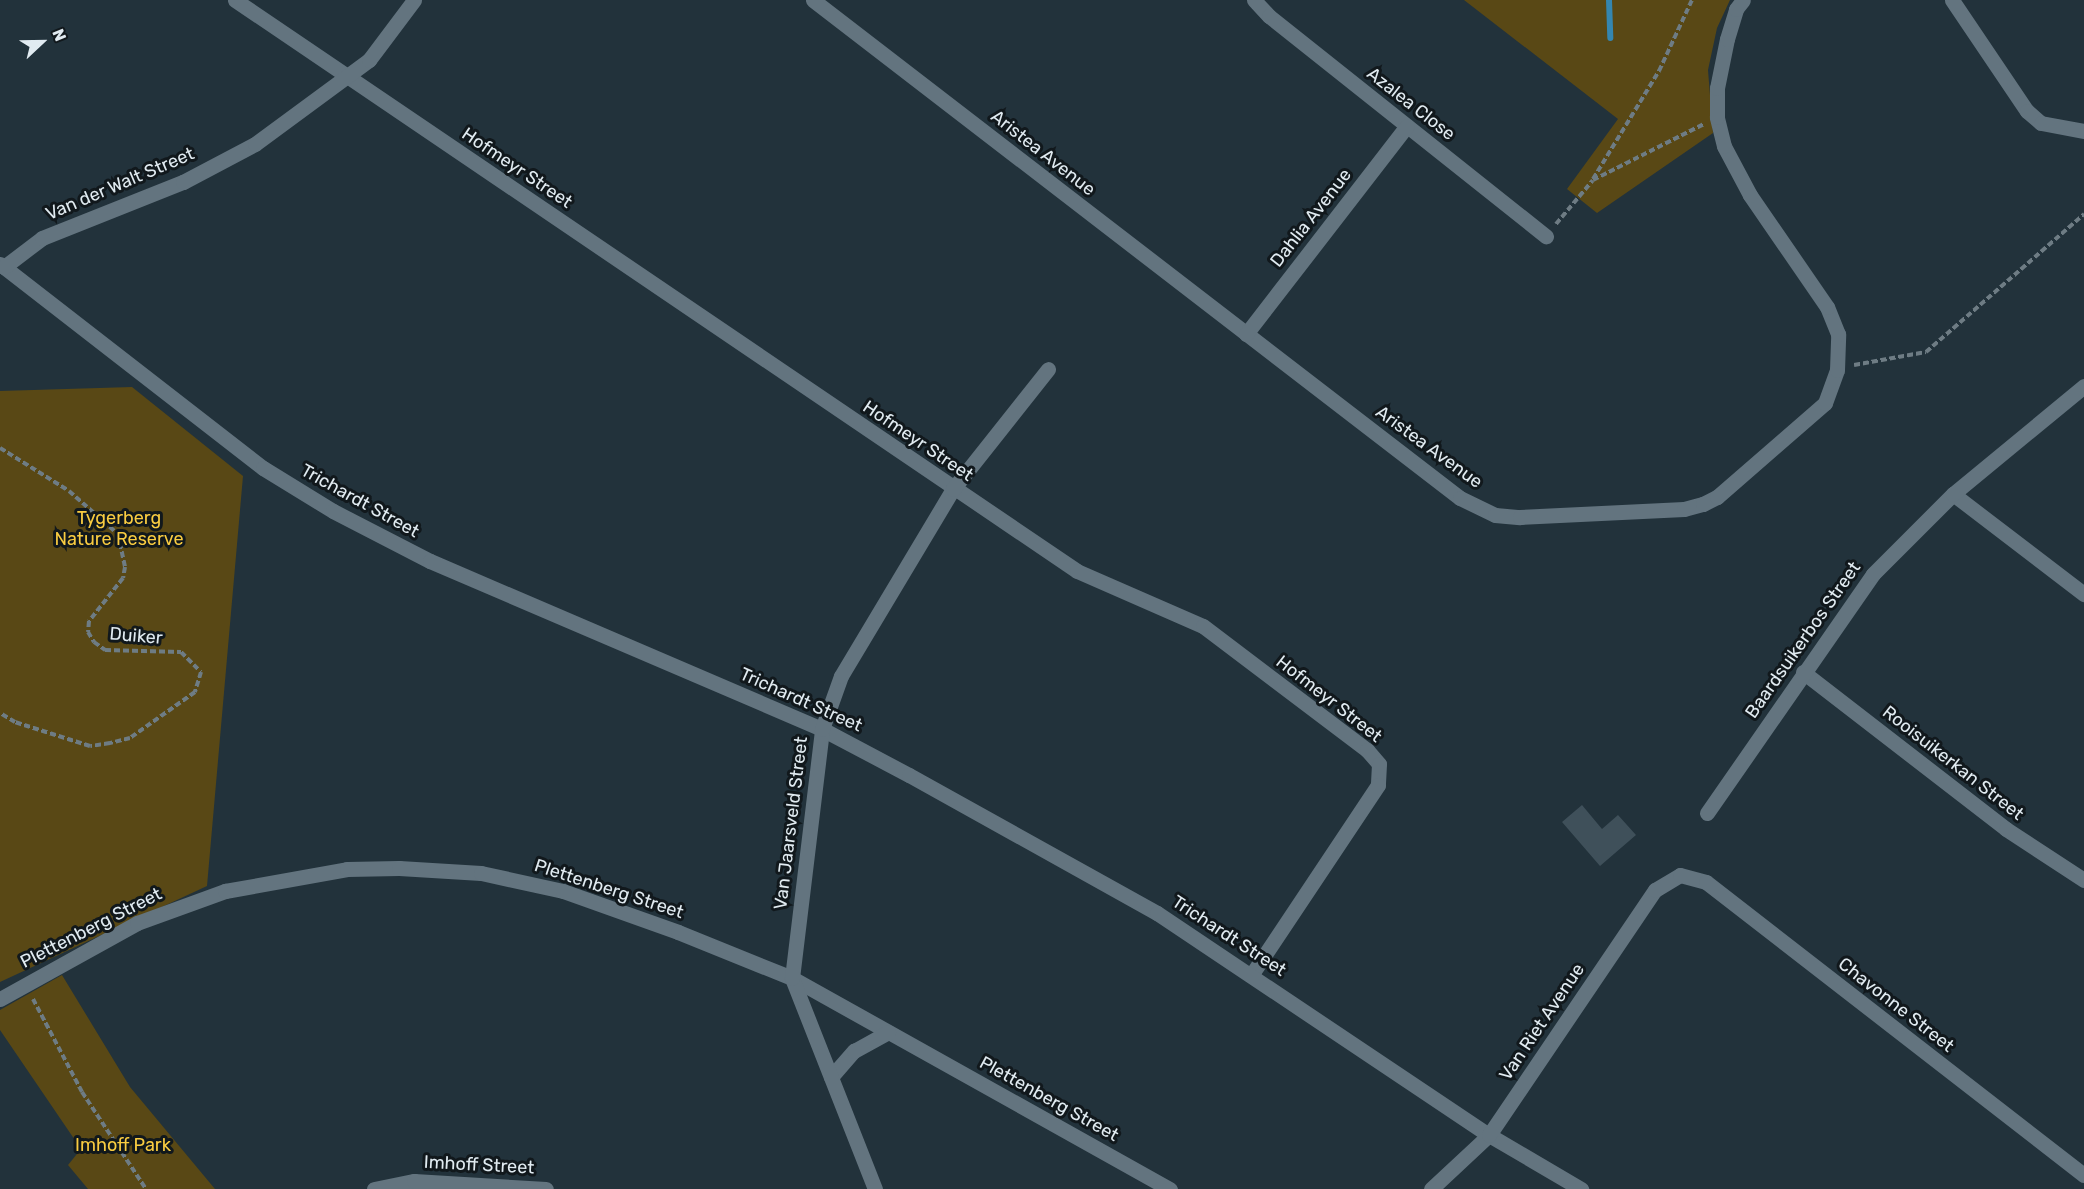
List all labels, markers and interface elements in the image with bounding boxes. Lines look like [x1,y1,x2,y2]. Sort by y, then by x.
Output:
north arrow [12,12,72,72]
text: N [48,26,70,44]
street label: Azalea Close [1363,63,1459,145]
street label: Aristea Avenue [986,105,1100,201]
street label: Hofmeyr Street [458,123,576,213]
street label: Van der Walt Street [42,143,198,225]
street label: Dahlia Avenue [1266,164,1356,272]
street label: Hofmeyr Street [859,396,977,486]
street label: Aristea Avenue [1371,401,1487,493]
street label: Trichardt Street [297,460,423,542]
park label: Tygerberg Nature Reserve [55,508,183,550]
street label: Baardsuikerbos Street [1741,558,1865,722]
street label: Duiker [108,623,164,649]
street label: Hofmeyr Street [1272,651,1386,747]
street label: Trichardt Street [736,663,866,737]
street label: Rooisuikerkan Street [1878,701,2028,825]
street label: Van Jaarsveld Street [770,735,812,911]
street label: Plettenberg Street [532,855,686,923]
street label: Plettenberg Street [17,883,165,973]
street label: Trichardt Street [1168,891,1290,981]
street label: Chavonne Street [1834,953,1958,1057]
street label: Van Riet Avenue [1495,959,1589,1085]
street label: Plettenberg Street [976,1052,1122,1146]
park label: Imhoff Park [75,1134,171,1156]
street label: Imhoff Street [423,1151,535,1179]

